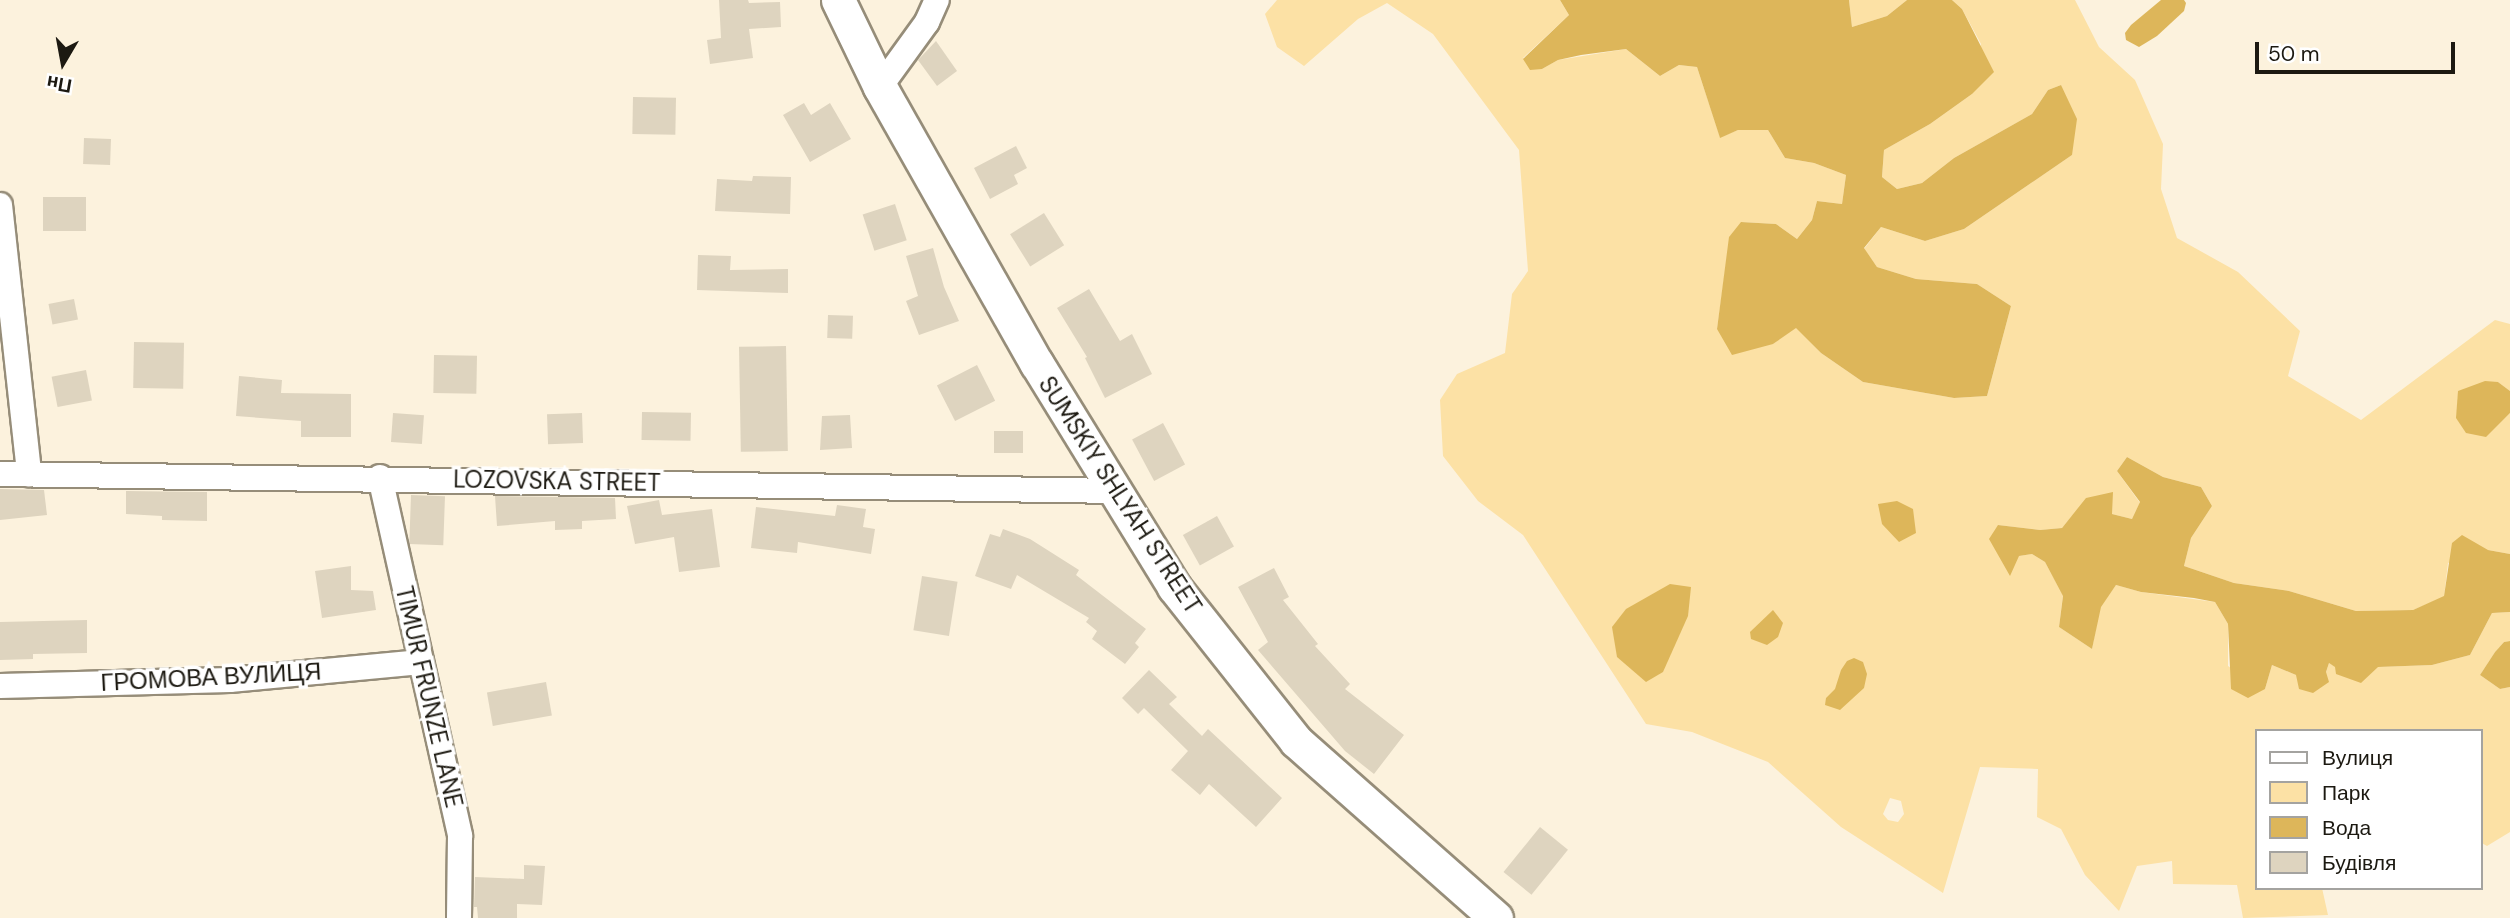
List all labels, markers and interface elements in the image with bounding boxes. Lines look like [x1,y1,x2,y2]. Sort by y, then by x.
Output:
north arrow [28,28,98,98]
scale bar [2258,28,2458,72]
text: 50 m [2268,40,2319,68]
text: Пн [45,70,74,99]
street label: SUMSKIY SHLYAH STREET [1033,371,1207,619]
street label: LOZOVSKA STREET [453,465,661,497]
street label: TIMUR FRUNZE LANE [389,583,469,811]
street label: ГРОМОВА ВУЛИЦЯ [100,657,322,697]
legend [2254,729,2482,890]
text: Вулиця [2322,744,2393,772]
text: Парк [2322,779,2370,807]
text: Вода [2322,814,2371,842]
text: Будівля [2322,849,2396,877]

